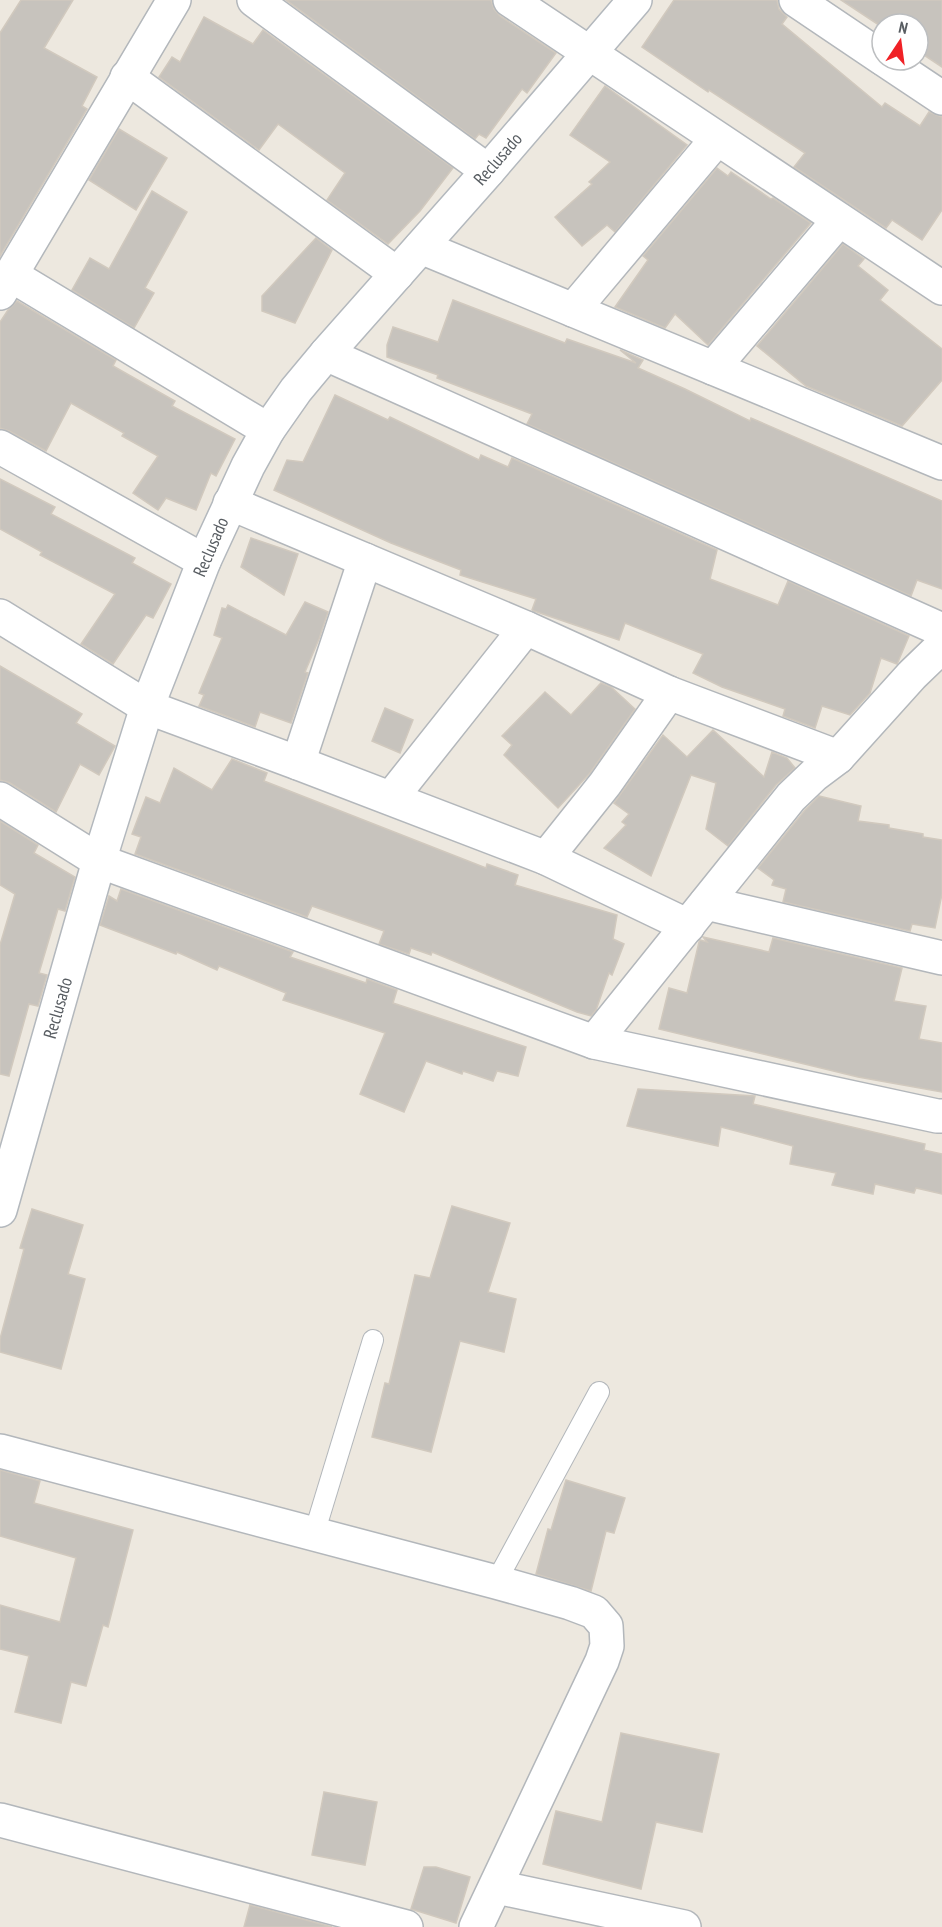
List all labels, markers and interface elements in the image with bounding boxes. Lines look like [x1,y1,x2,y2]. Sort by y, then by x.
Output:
north arrow [870,12,930,72]
text: N [897,17,910,38]
street label: Reclusado [468,127,527,190]
street label: Reclusado [188,513,233,580]
street label: Reclusado [38,974,77,1041]

